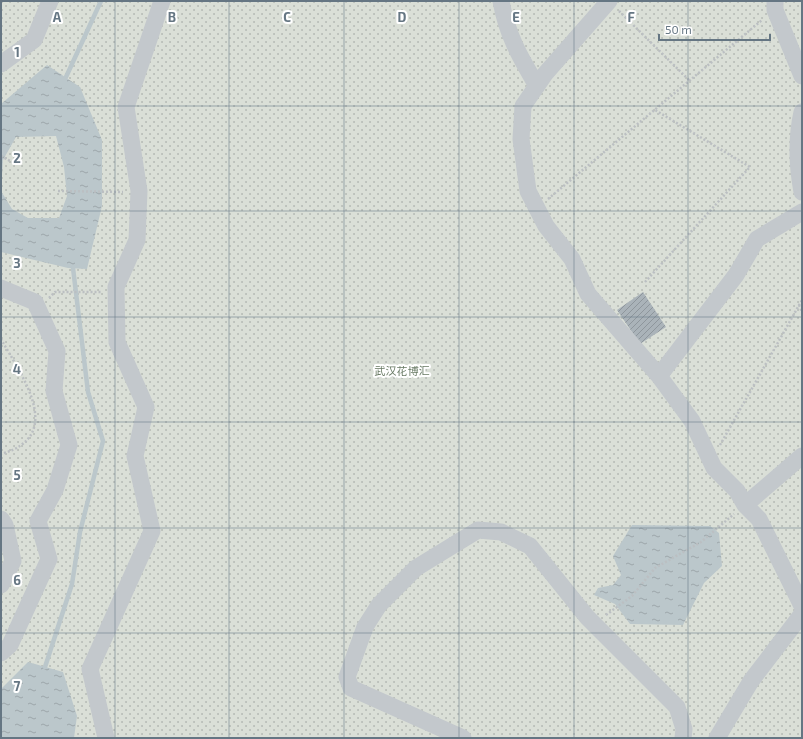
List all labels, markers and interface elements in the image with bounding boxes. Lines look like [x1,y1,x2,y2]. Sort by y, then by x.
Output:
text: A [53,9,62,25]
text: B [168,9,176,25]
text: C [283,9,291,25]
text: D [398,9,407,25]
text: E [512,9,520,25]
text: F [627,9,635,25]
scale bar [659,16,770,42]
text: 50 m [665,22,692,36]
text: 1 [14,44,20,60]
text: 2 [13,150,21,166]
text: 3 [13,255,21,271]
text: 4 [13,361,21,377]
park label: 武汉花博汇 [375,364,430,377]
text: 5 [13,467,21,483]
text: 6 [13,572,21,588]
text: 7 [14,678,21,694]

